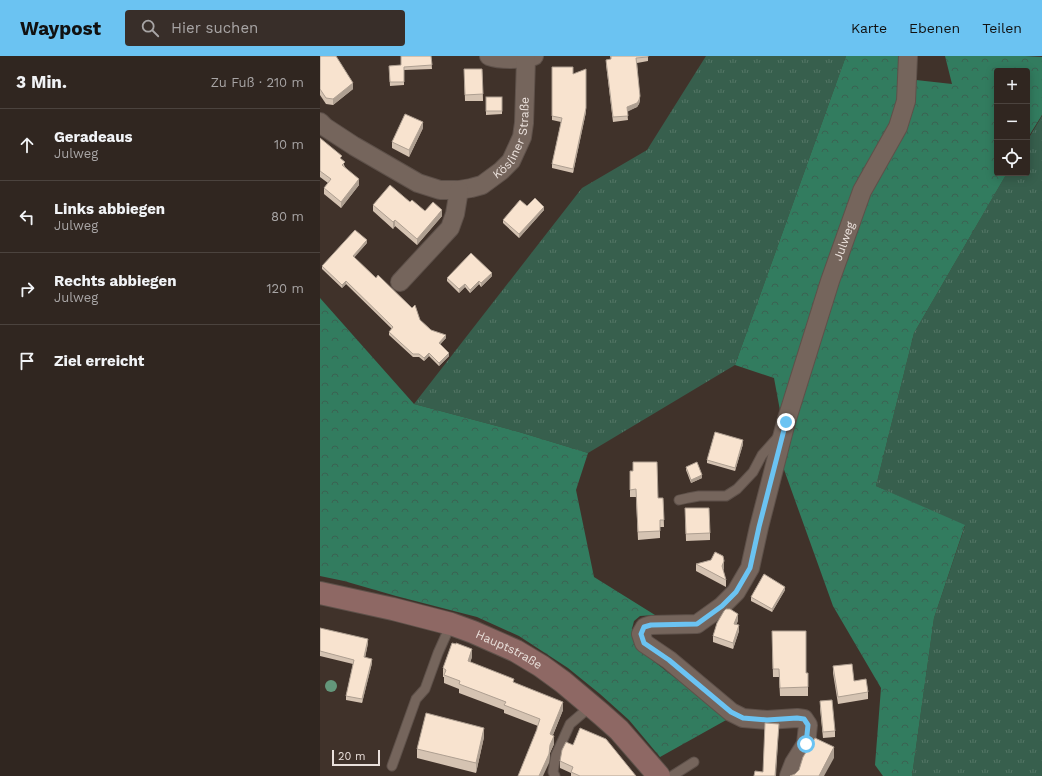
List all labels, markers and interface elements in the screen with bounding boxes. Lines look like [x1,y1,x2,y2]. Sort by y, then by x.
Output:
search box [125,10,405,46]
text: Waypost [20,17,101,40]
icon: search [139,17,161,39]
text: Hier suchen [171,19,258,37]
text: Karte [851,20,887,36]
text: Ebenen [909,20,960,36]
text: Teilen [982,20,1022,36]
map controls [994,68,1030,176]
button: + [994,68,1030,104]
text: 3 Min. [16,72,67,92]
text: Zu Fuß · 210 m [211,75,304,90]
street label: Kösliner Straße [490,97,532,182]
button: − [994,104,1030,140]
text: Geradeaus [54,128,133,146]
icon: ahead [16,134,38,156]
text: 10 m [274,137,304,152]
button: locate [994,140,1030,176]
text: Julweg [54,146,98,161]
text: Links abbiegen [54,200,165,218]
icon: left [16,206,38,228]
text: 80 m [271,209,304,224]
text: Julweg [54,218,98,233]
street label: Julweg [831,219,858,263]
text: Rechts abbiegen [54,272,176,290]
icon: right [16,278,38,300]
text: 120 m [266,281,304,296]
text: Julweg [54,290,98,305]
icon: arrive [16,350,38,372]
text: Ziel erreicht [54,352,144,370]
route end [777,413,795,431]
street label: Hauptstraße [473,627,545,672]
route start [797,735,815,753]
scale bar [332,748,380,767]
text: 20 m [338,750,366,763]

